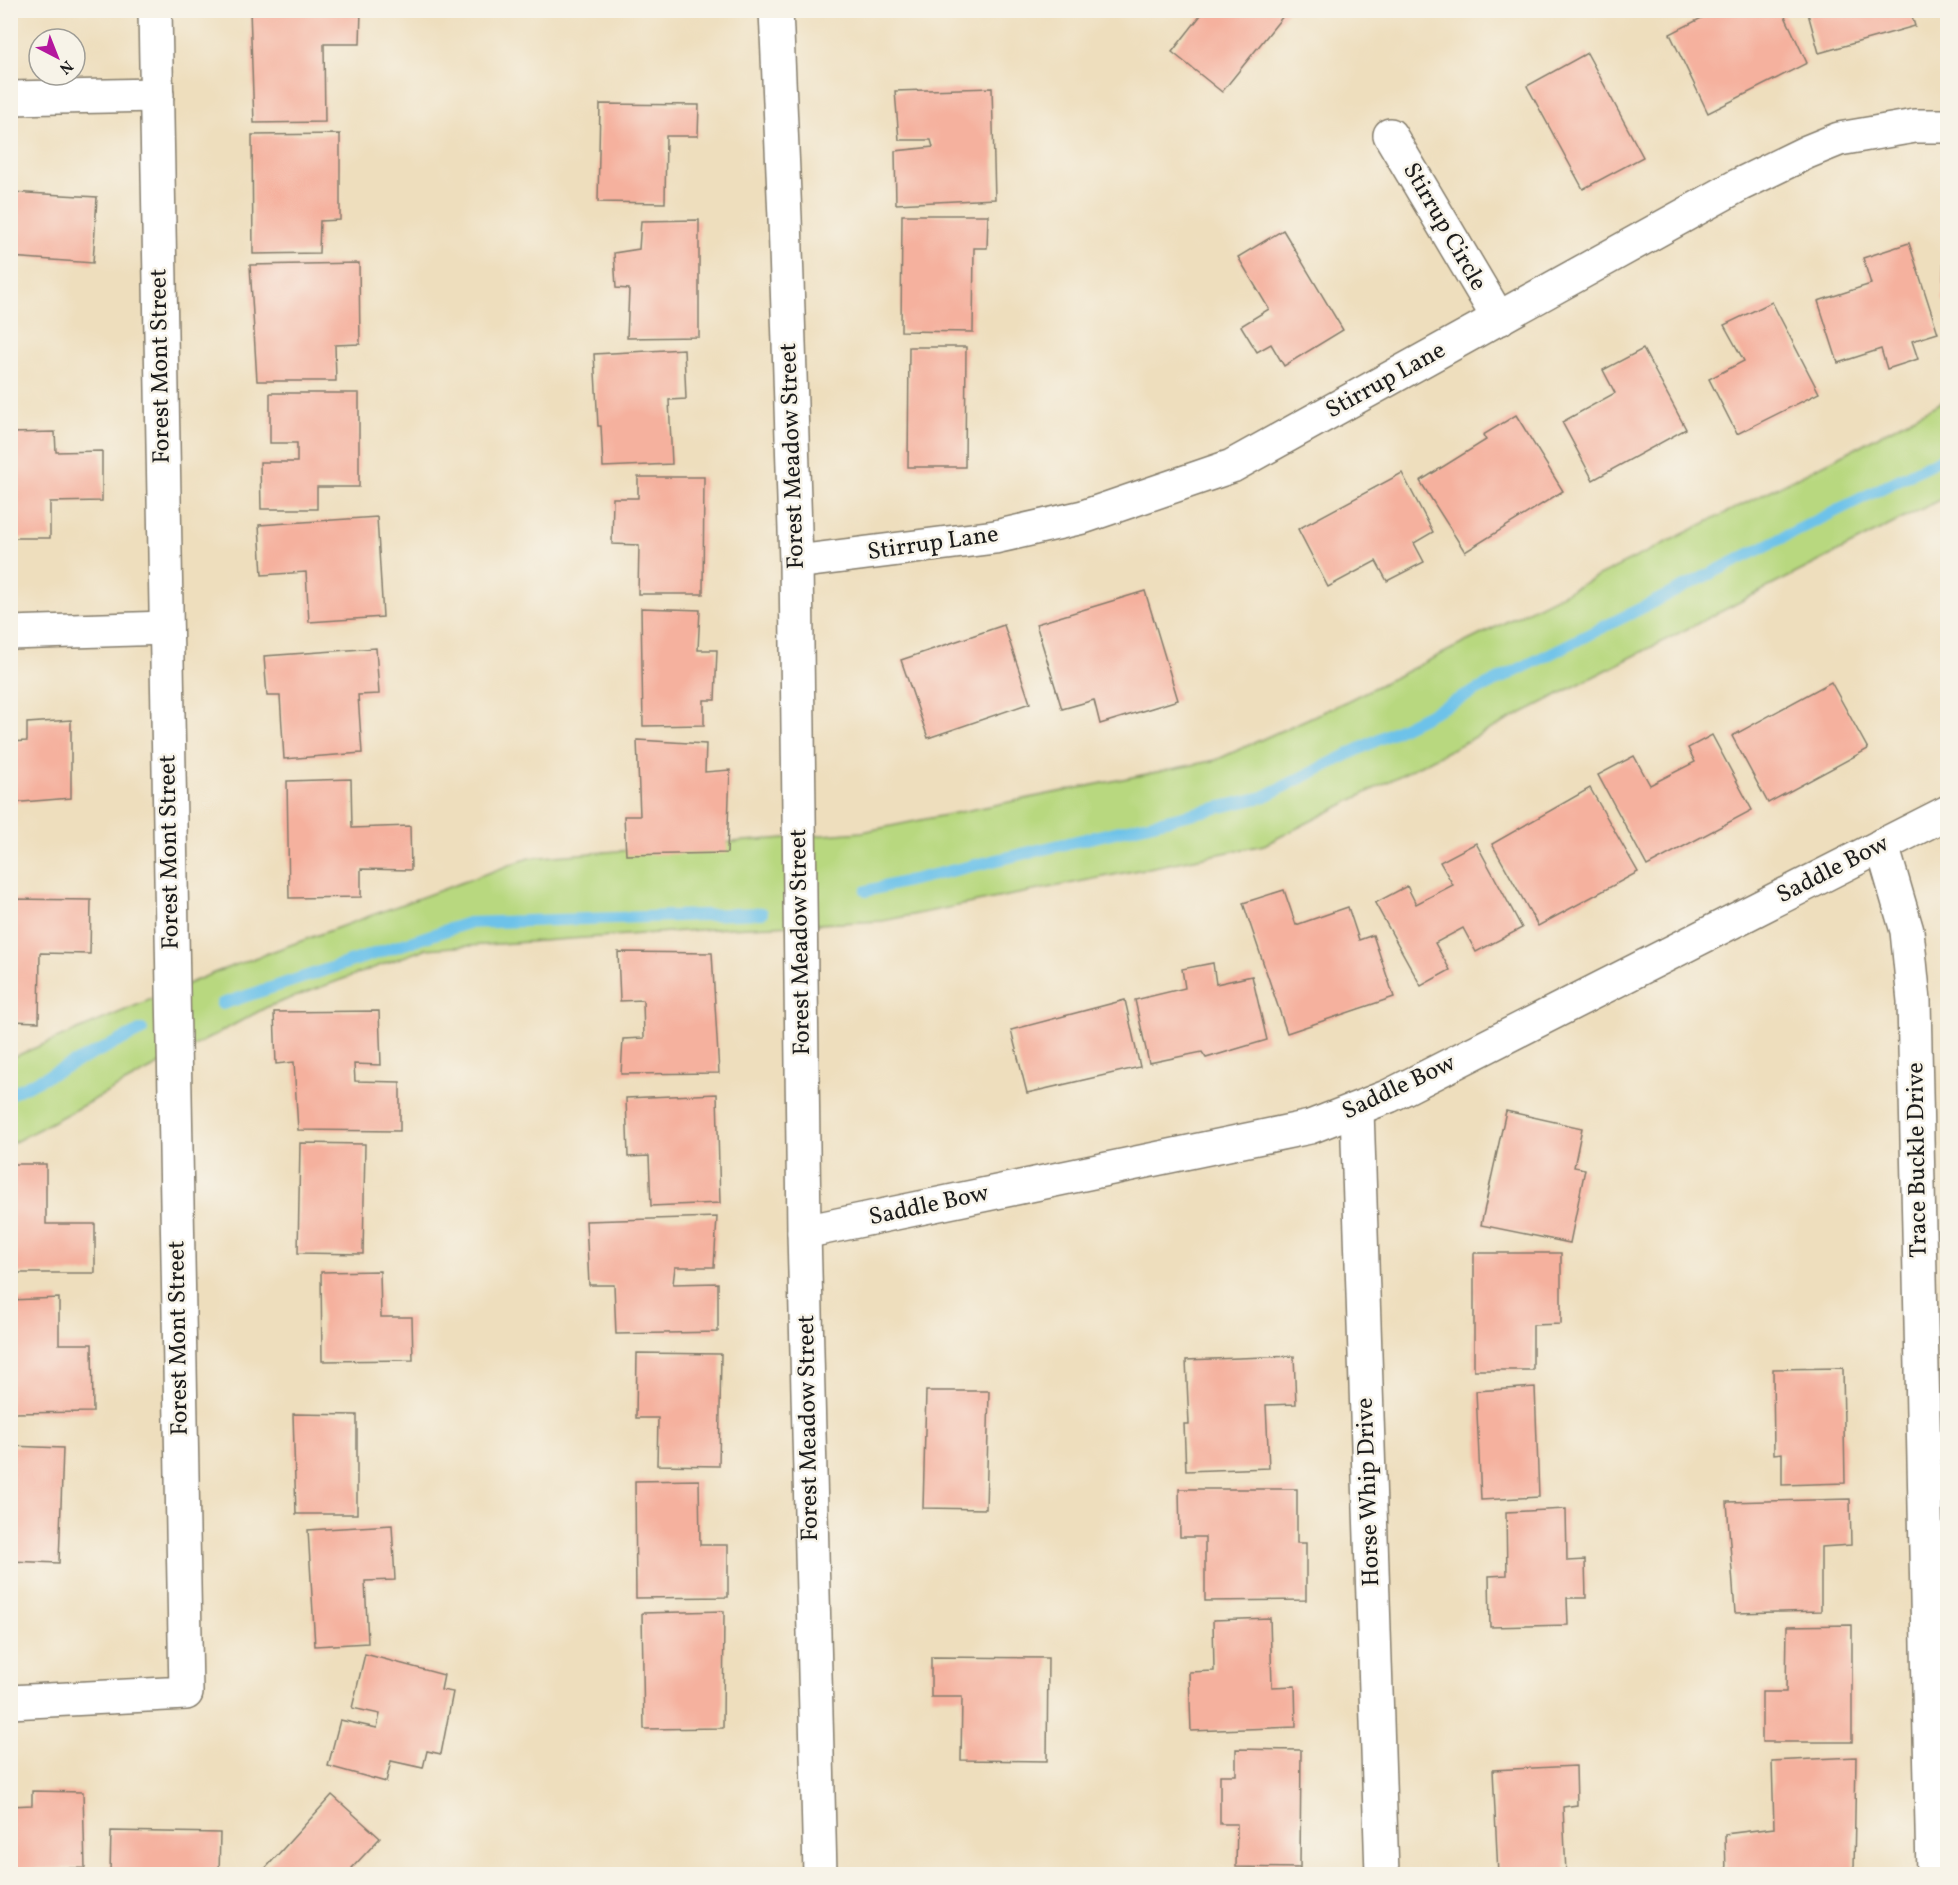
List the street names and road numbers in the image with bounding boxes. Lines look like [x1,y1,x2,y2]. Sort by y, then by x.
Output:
street label: Stirrup Circle [1394,157,1494,297]
street label: Forest Mont Street [142,268,180,464]
street label: Stirrup Lane [1320,334,1452,428]
street label: Forest Meadow Street [772,342,814,570]
street label: Stirrup Lane [865,518,1001,570]
street label: Forest Mont Street [151,754,189,950]
street label: Saddle Bow [1771,827,1895,913]
street label: Forest Meadow Street [782,828,820,1056]
street label: Saddle Bow [1337,1047,1462,1129]
street label: Trace Buckle Drive [1899,1062,1937,1258]
street label: Saddle Bow [866,1177,992,1235]
street label: Forest Mont Street [160,1240,198,1436]
street label: Forest Meadow Street [790,1314,828,1542]
street label: Horse Whip Drive [1349,1397,1389,1587]

